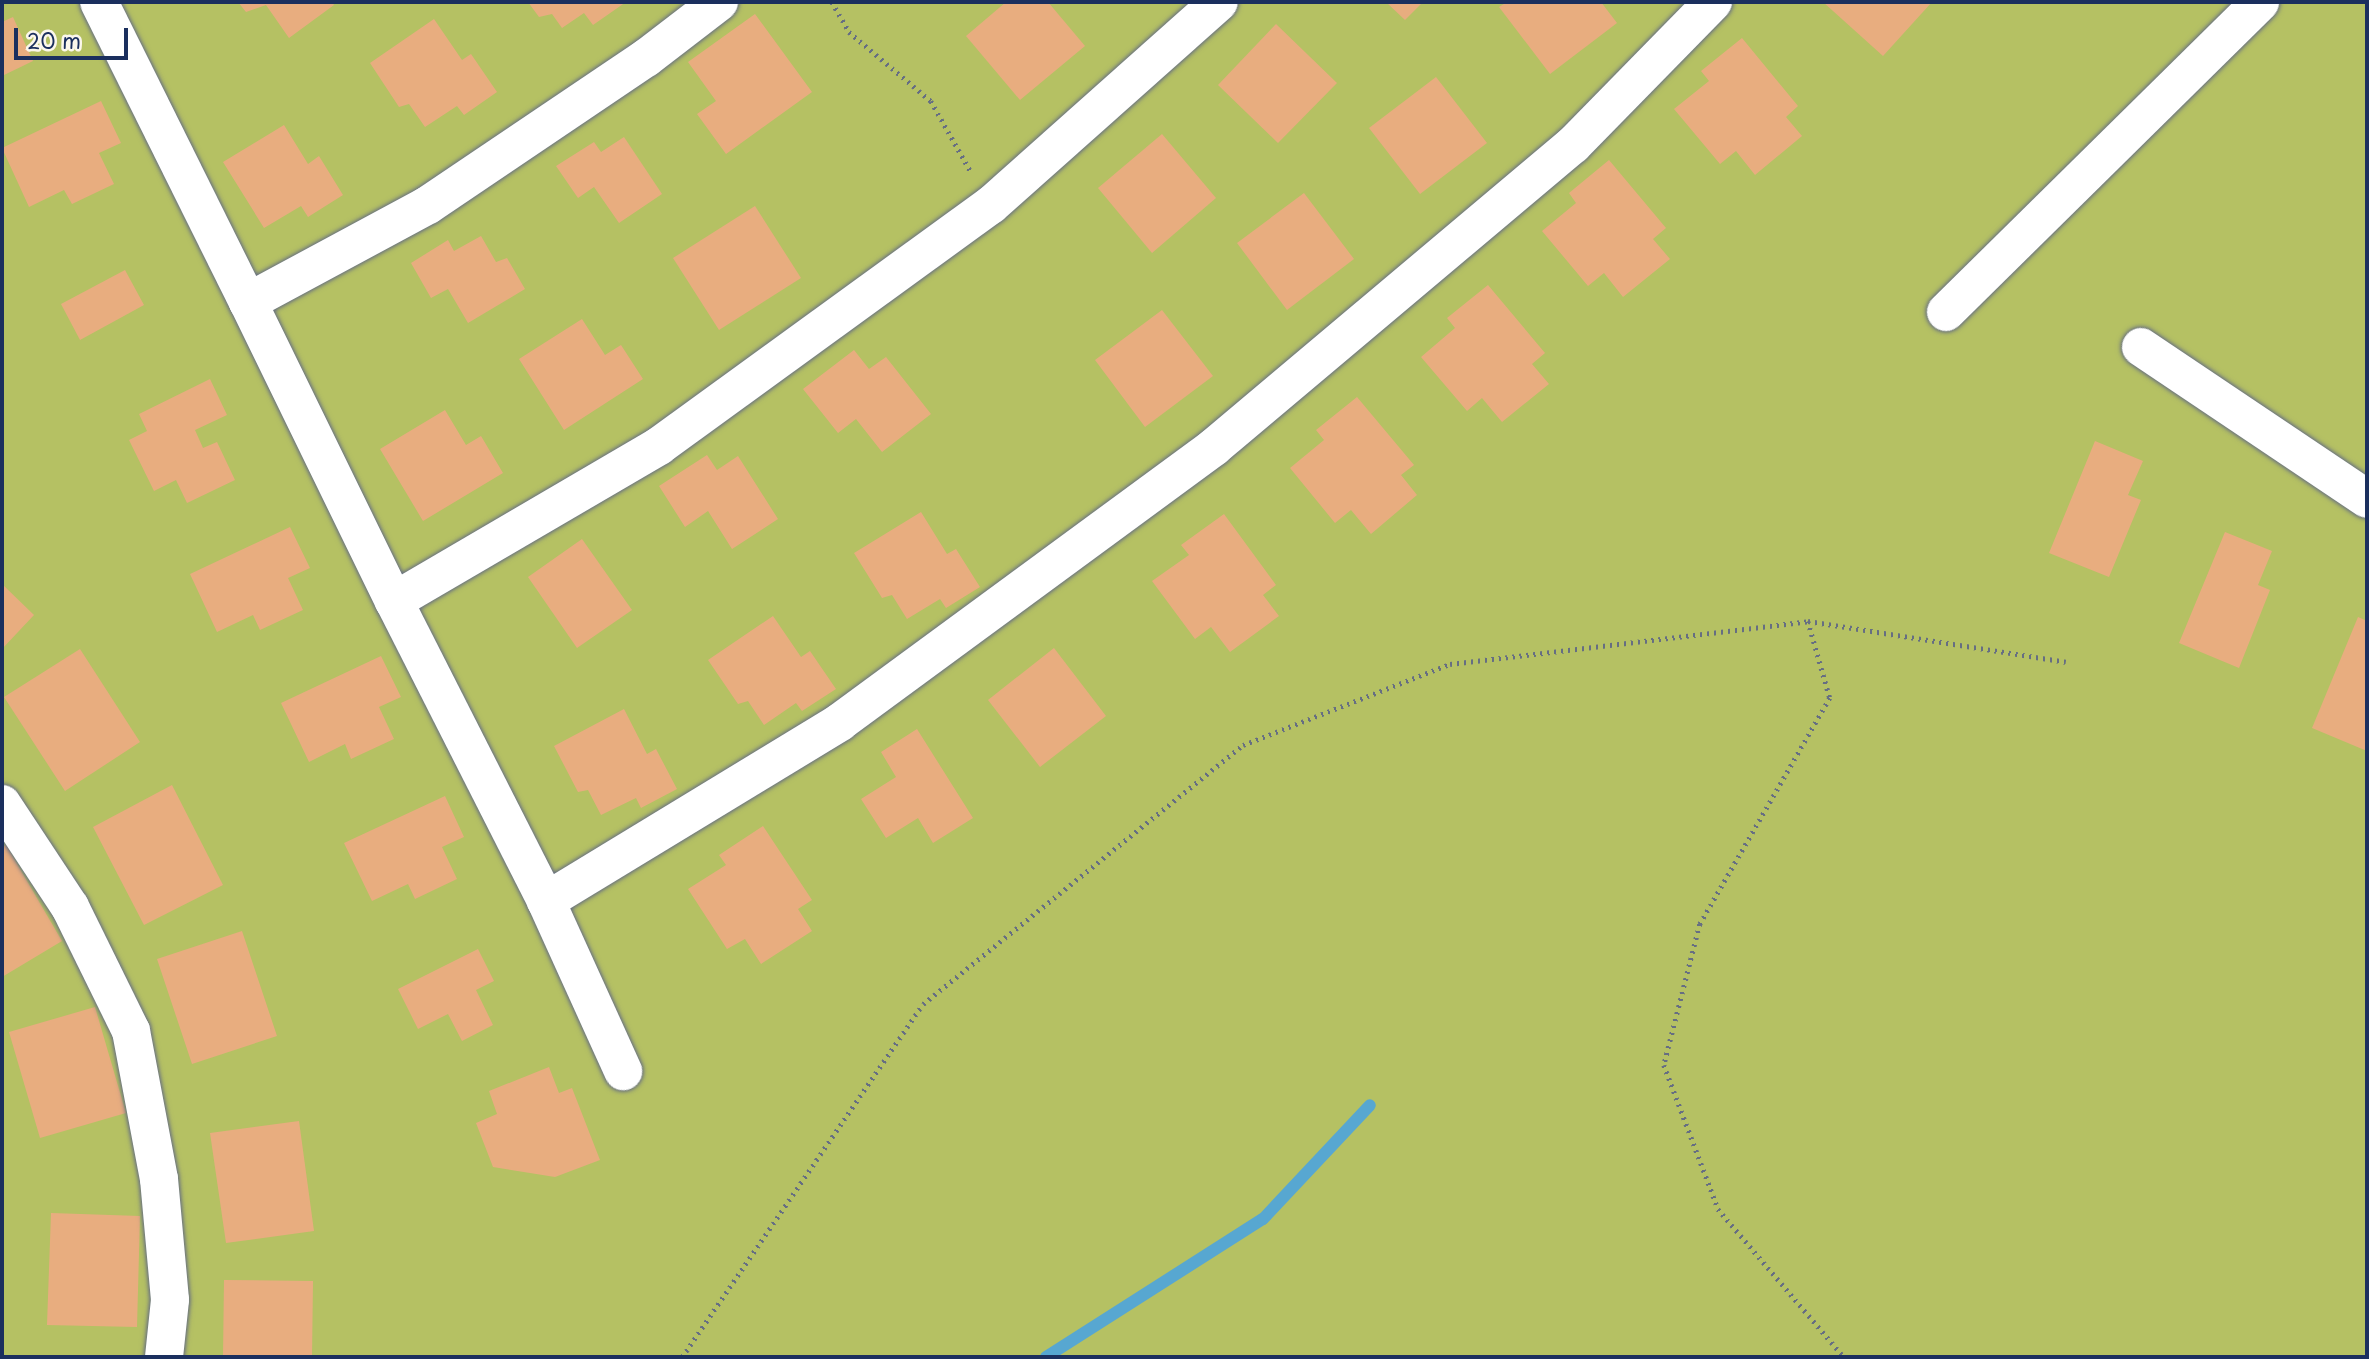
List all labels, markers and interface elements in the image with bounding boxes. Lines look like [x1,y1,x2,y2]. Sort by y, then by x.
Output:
scale bar [18,14,131,58]
text: 20 m [27,24,81,56]

